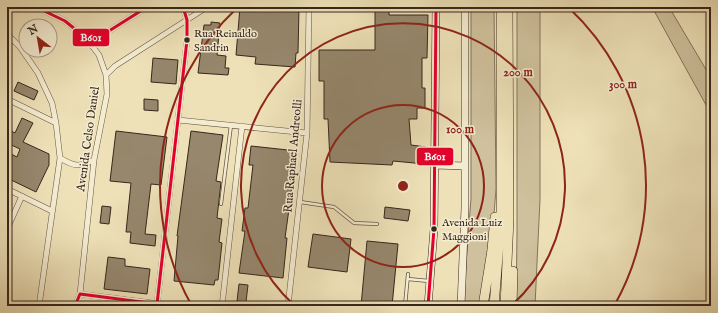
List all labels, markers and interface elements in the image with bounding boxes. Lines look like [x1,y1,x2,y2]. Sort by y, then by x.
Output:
north arrow [18,18,58,58]
text: N [25,22,41,39]
place label: Rua Reinaldo Sandrin [194,27,257,55]
line badge: B601 [72,28,110,47]
text: B601 [80,31,102,45]
marker: Rua Reinaldo Sandrin [182,35,192,45]
text: 200 m [503,65,533,80]
text: 300 m [609,77,638,92]
street label: Avenida Celso Daniel [73,85,103,194]
street label: Rua Raphael Andreolli [281,99,306,213]
text: 100 m [446,122,475,137]
line badge: B601 [416,147,454,166]
text: B601 [424,150,446,164]
centre of rings [396,179,410,193]
place label: Avenida Luiz Maggioni [441,216,502,244]
marker: Avenida Luiz Maggioni [429,224,439,234]

